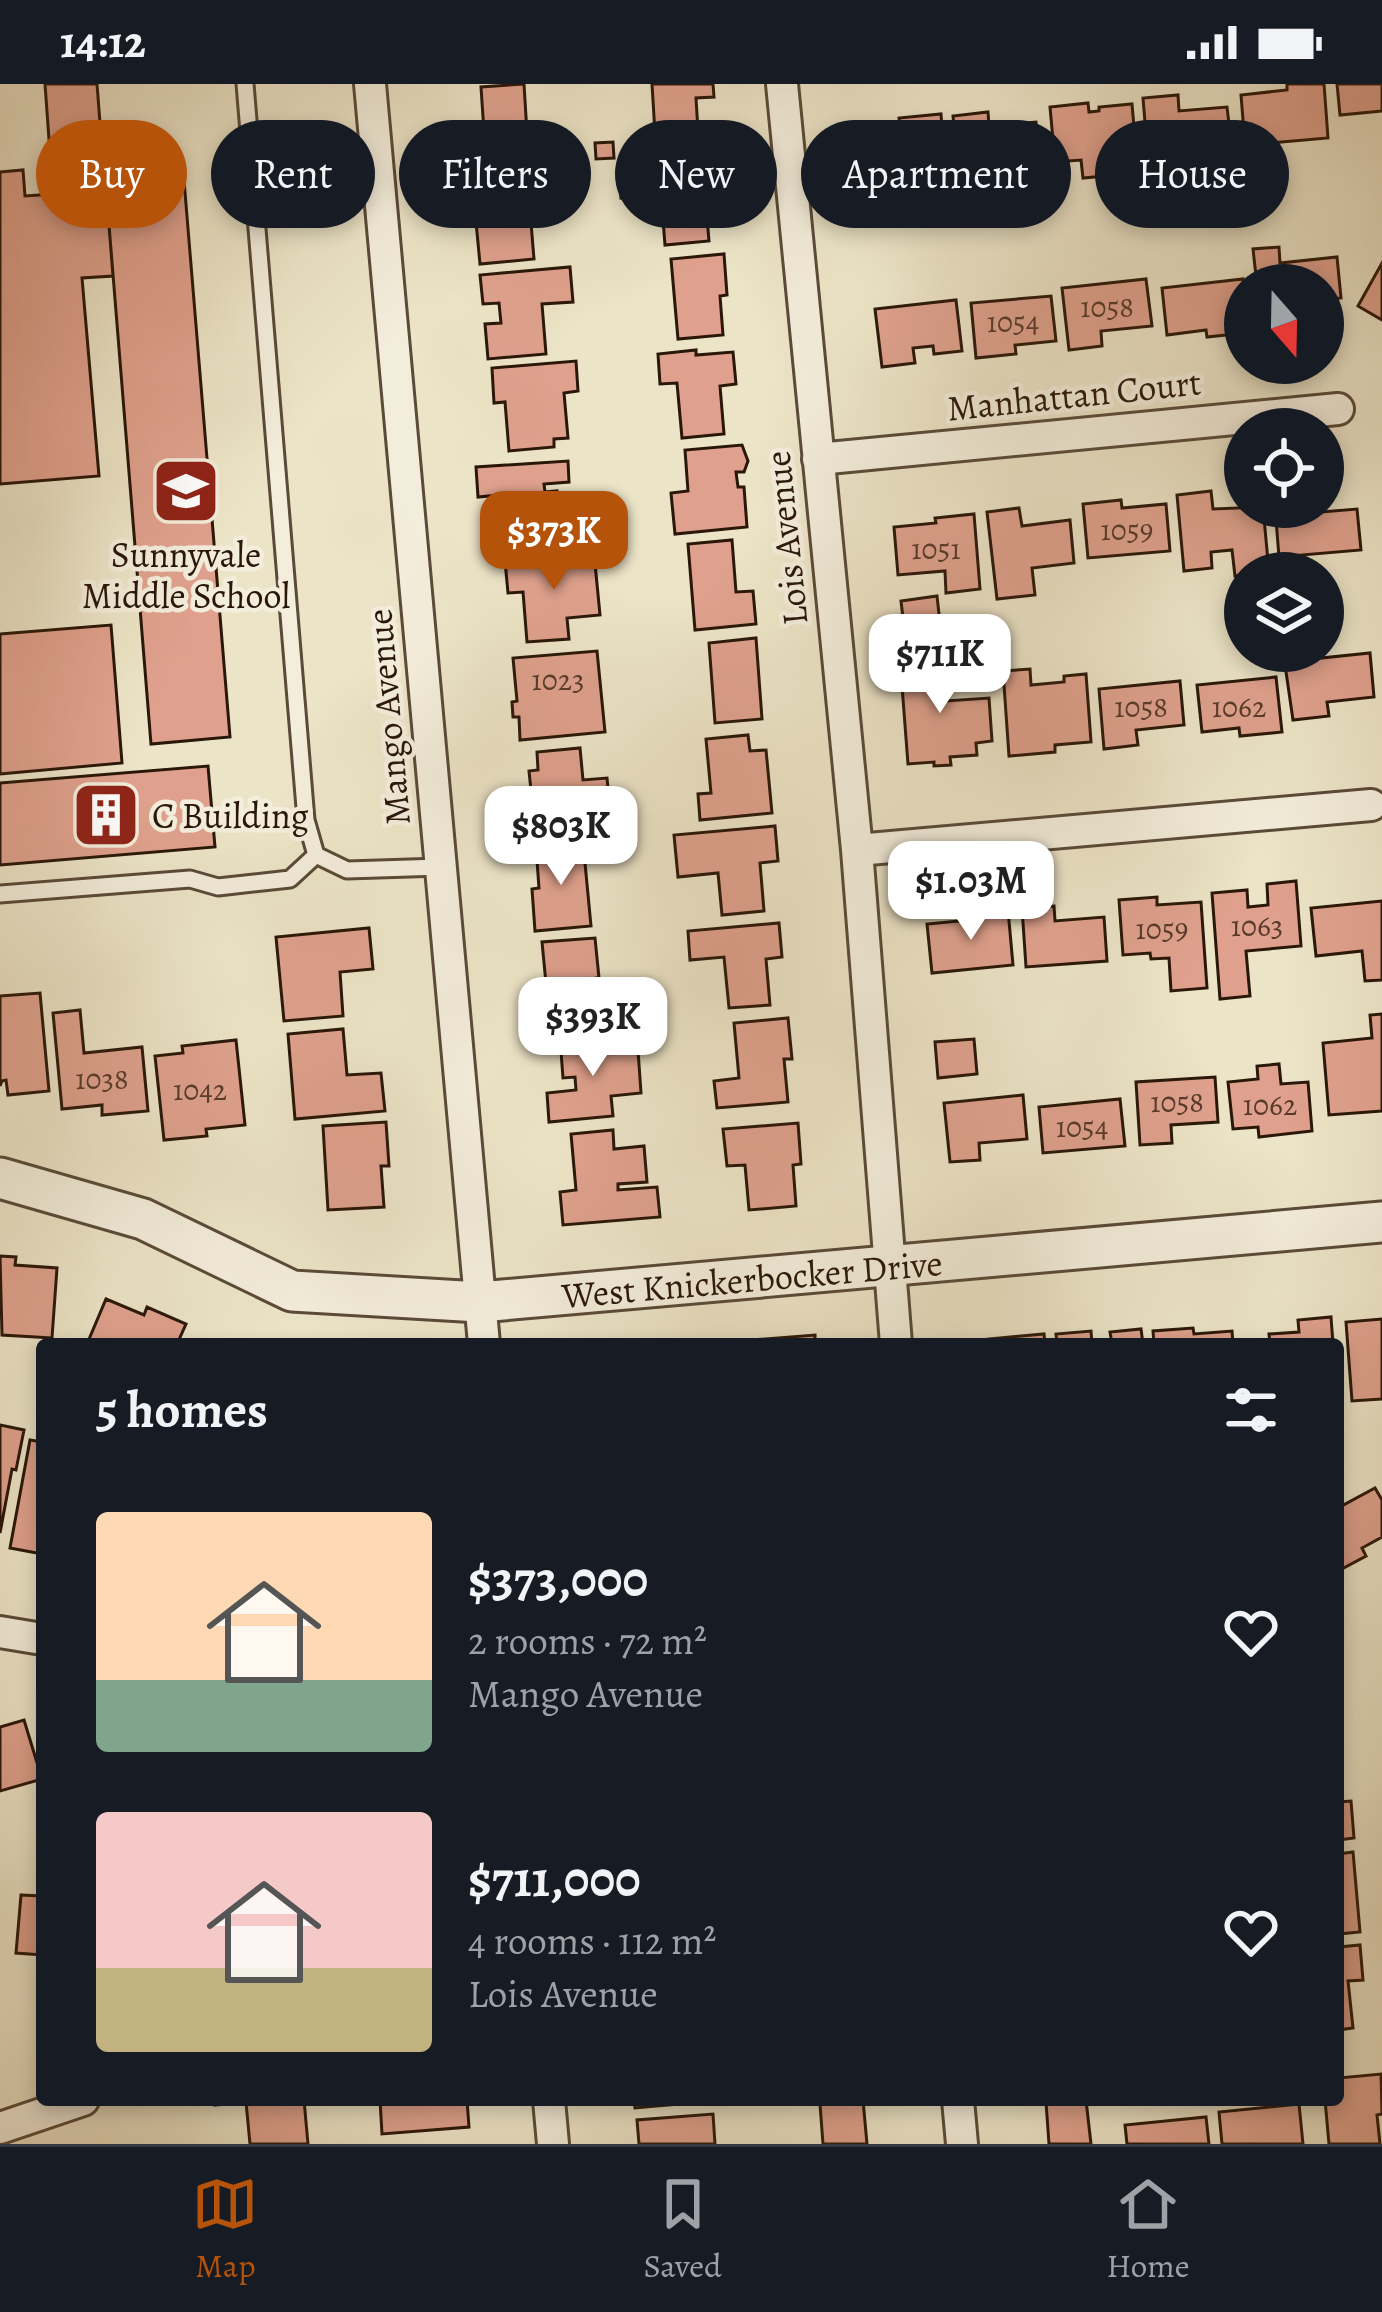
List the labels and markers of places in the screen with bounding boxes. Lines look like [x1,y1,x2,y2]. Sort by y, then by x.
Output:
school or university icon: Sunnyvale Middle School [151,456,221,526]
pin: $373K [470,491,638,593]
place label: Sunnyvale Middle School [82,530,290,620]
pin: $711K [856,614,1024,716]
building icon: C Building [71,780,141,850]
pin: $803K [477,786,645,888]
place label: C Building [152,791,309,840]
pin: $1.03M [873,841,1069,943]
pin: $393K [509,977,677,1079]

